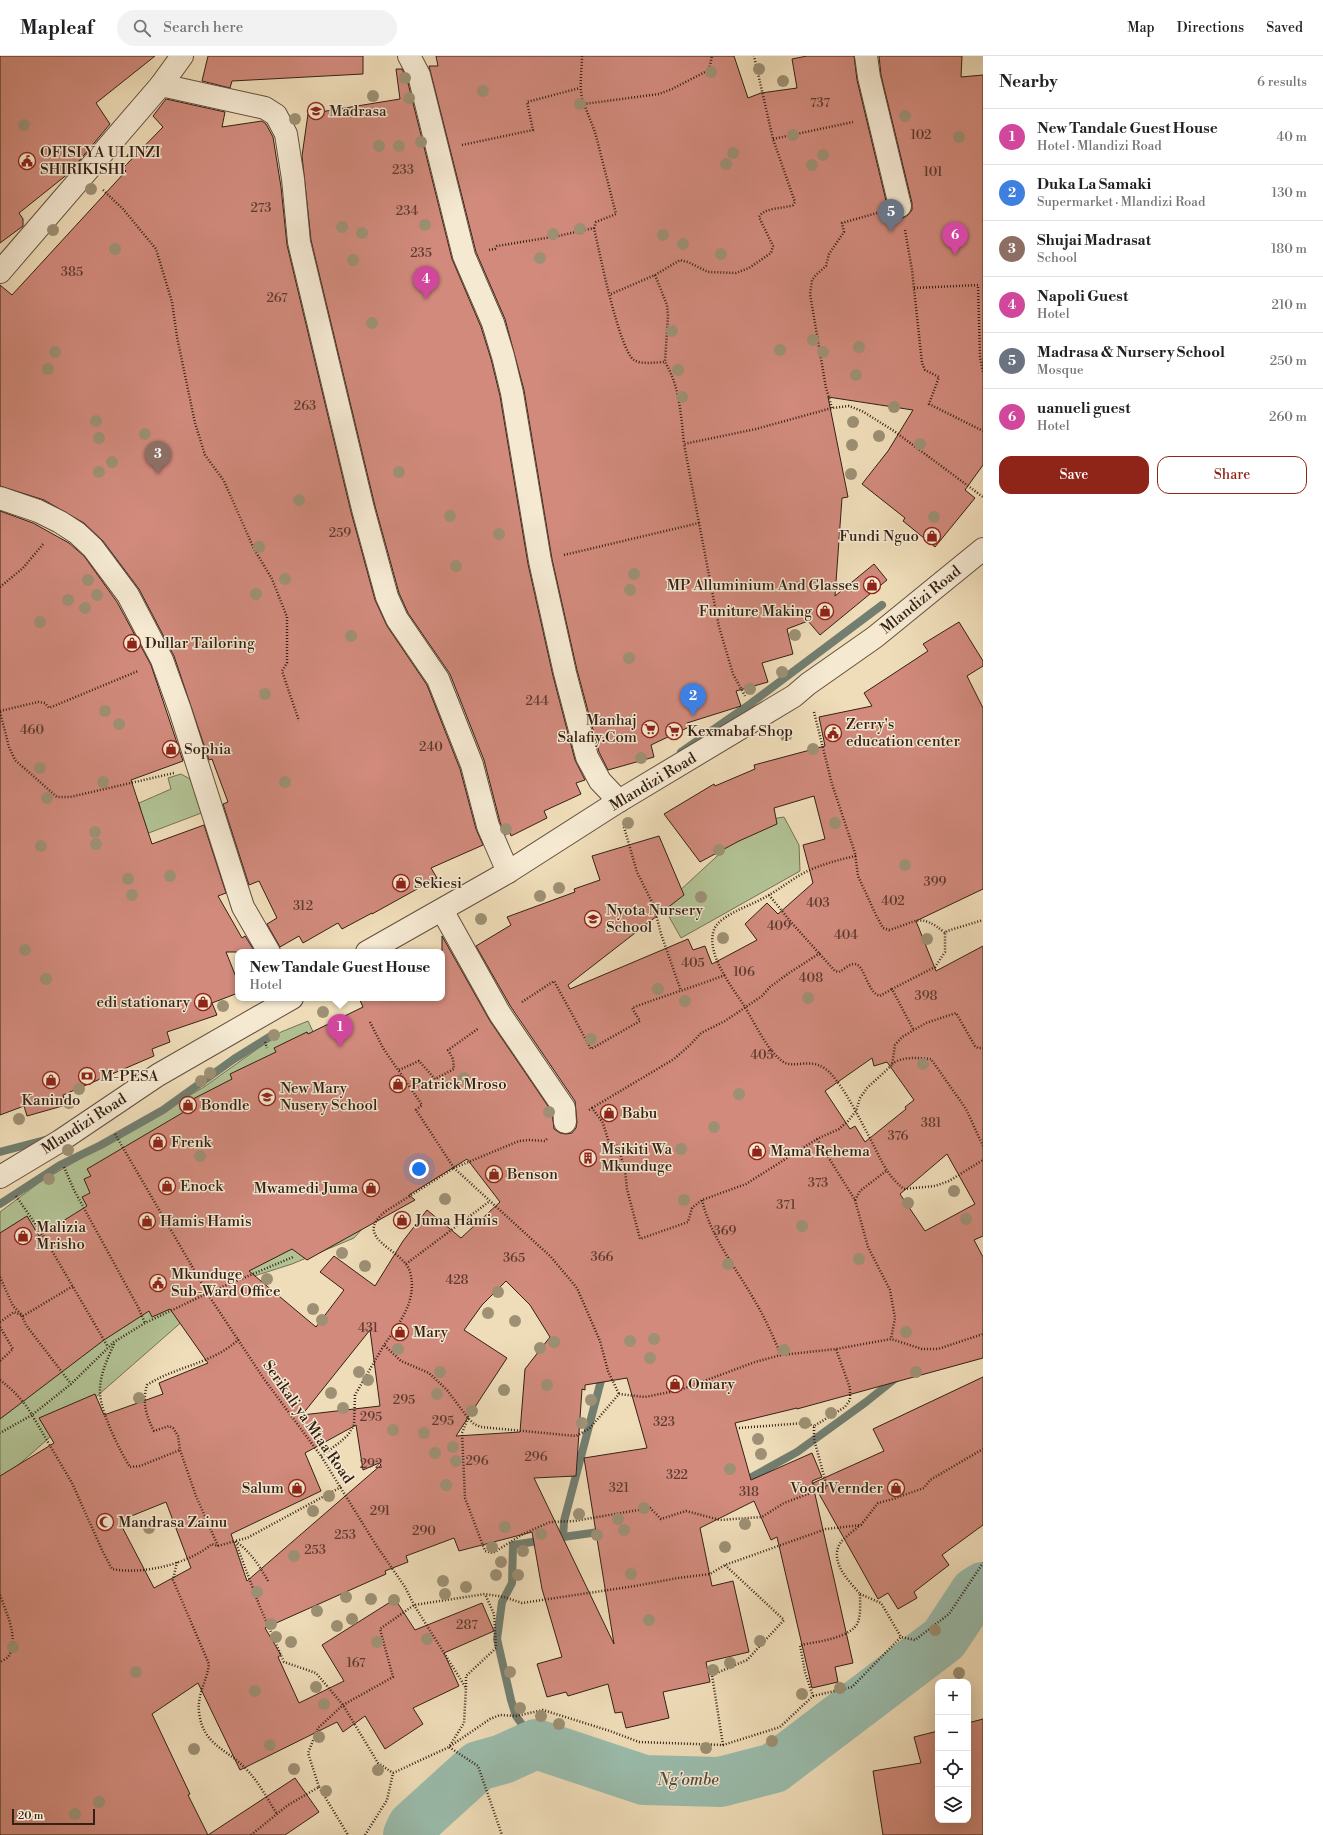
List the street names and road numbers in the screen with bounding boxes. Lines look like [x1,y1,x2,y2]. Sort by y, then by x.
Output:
street label: Mlandizi Road [877,562,965,638]
street label: Mlandizi Road [606,748,700,815]
street label: Mlandizi Road [38,1089,131,1159]
street label: Serikali ya Mtaa Road [258,1357,358,1488]

